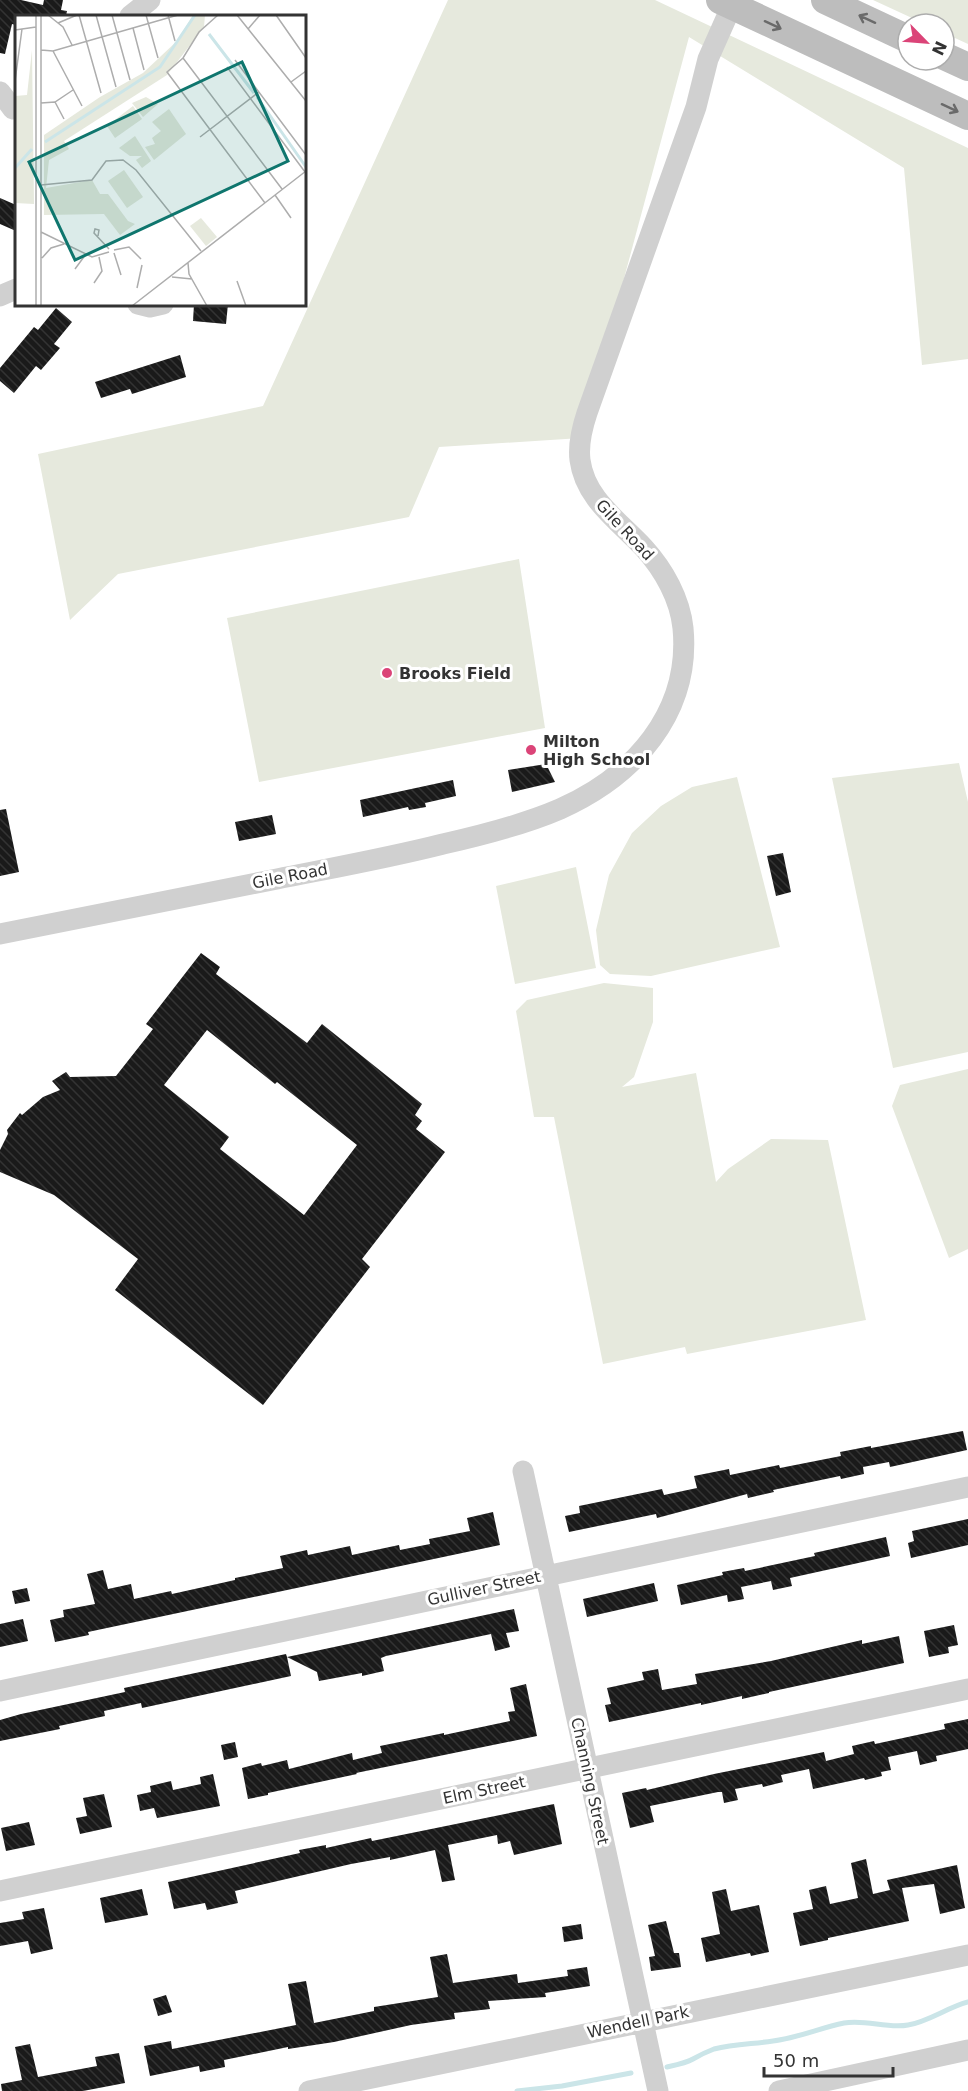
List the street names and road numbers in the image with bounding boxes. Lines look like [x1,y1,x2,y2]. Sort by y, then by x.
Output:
street label: Gile Road [592,496,658,564]
street label: Gile Road [251,859,329,893]
street label: Gulliver Street [426,1567,542,1609]
street label: Channing Street [567,1716,613,1846]
street label: Elm Street [441,1772,527,1808]
street label: Wendell Park [585,2002,691,2042]

